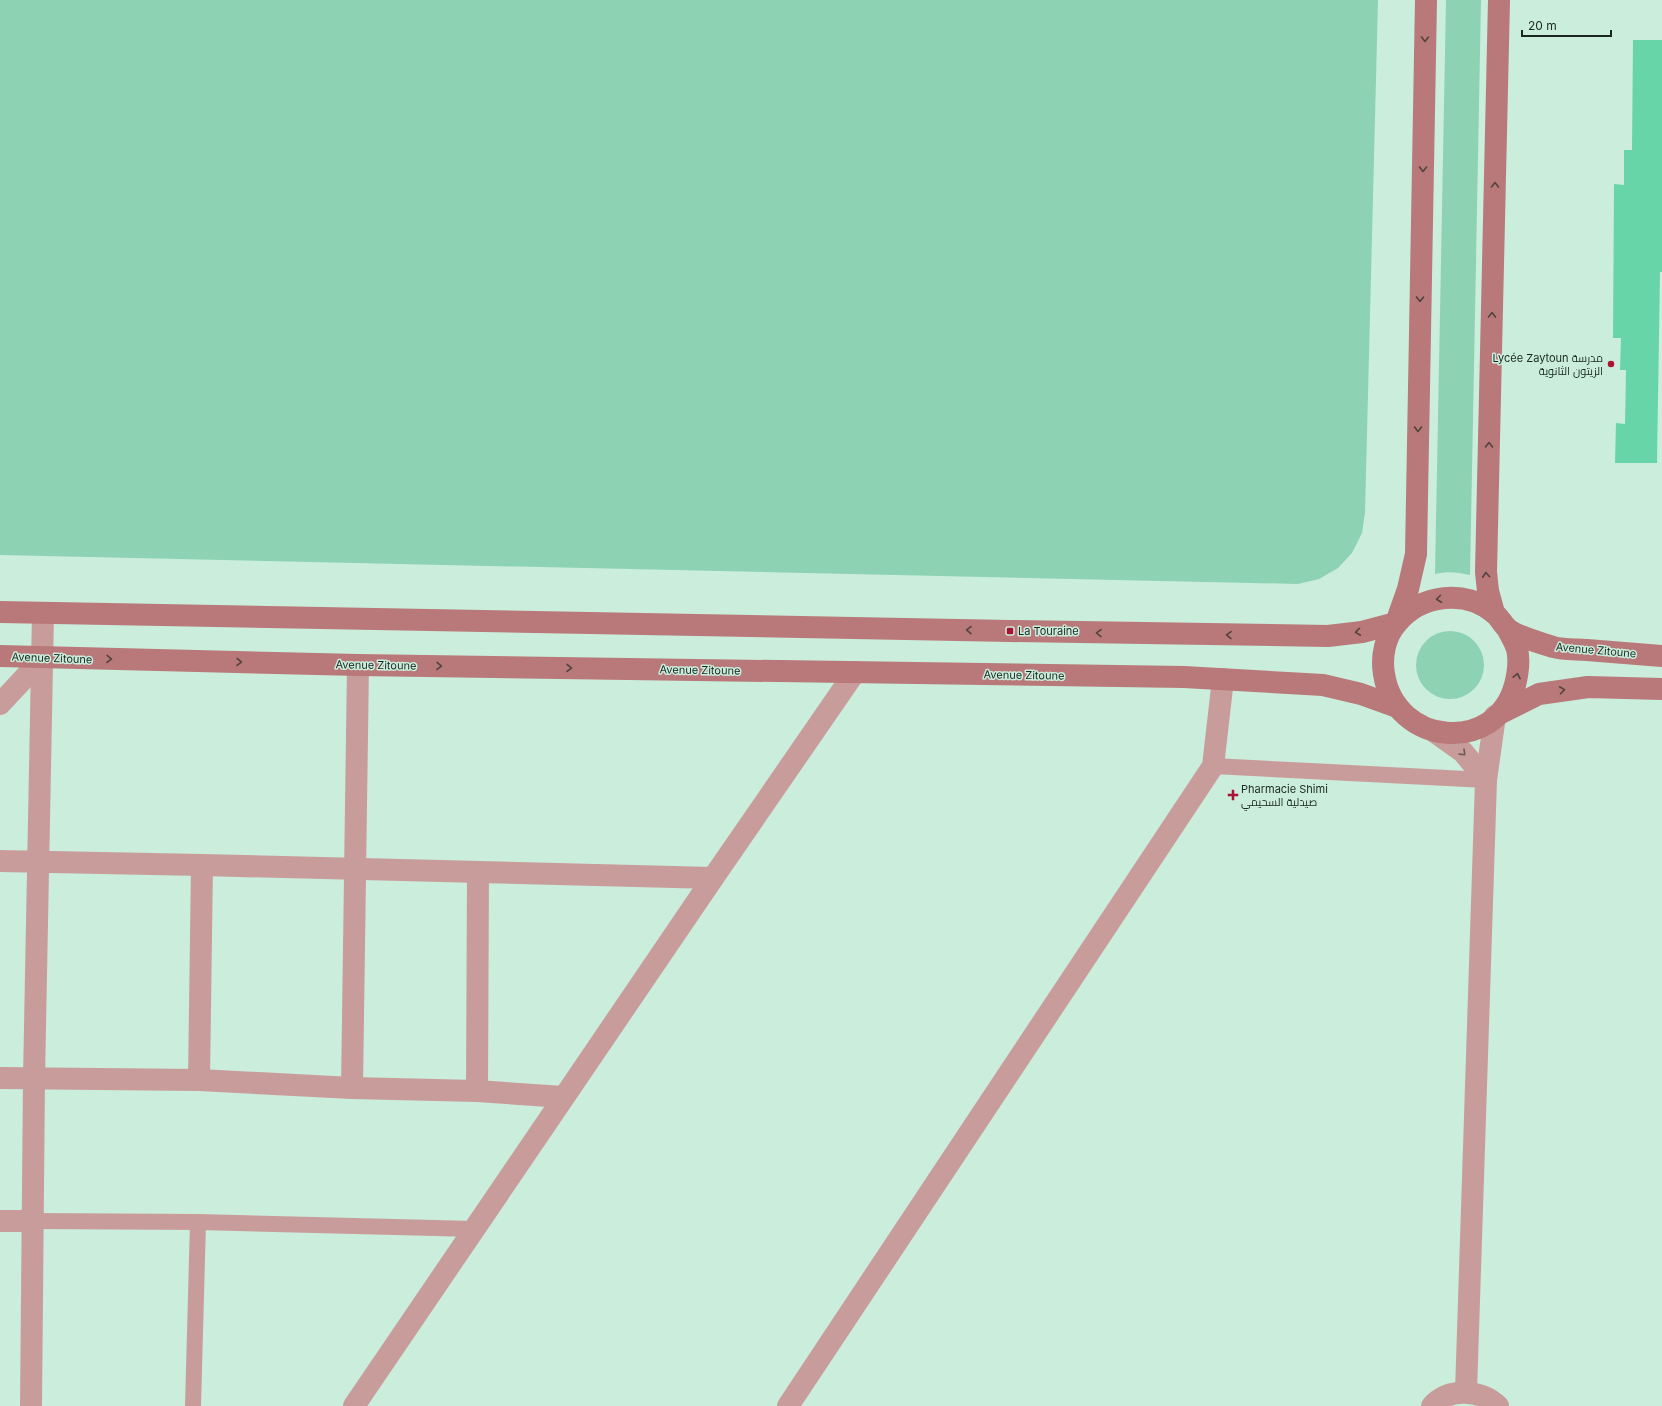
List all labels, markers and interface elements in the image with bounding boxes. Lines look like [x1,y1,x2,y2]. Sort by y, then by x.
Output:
scale bar [1522,12,1611,38]
text: 20 m [1528,18,1557,33]
one-way arrow [1421,36,1430,42]
one-way arrow [1419,166,1427,172]
one-way arrow [1491,182,1499,188]
one-way arrow [1416,296,1425,302]
one-way arrow [1488,312,1496,318]
place label: Lycée Zaytoun مدرسة الزيتون الثانوية [1493,351,1603,378]
marker: Lycée Zaytoun مدرسة الزيتون الثانوية [1606,359,1616,369]
one-way arrow [1414,426,1422,432]
one-way arrow [1485,442,1493,448]
one-way arrow [1482,572,1491,578]
one-way arrow [1436,594,1442,603]
place label: La Touraine [1018,624,1079,638]
one-way arrow [966,626,972,635]
marker: La Touraine [1005,626,1015,636]
one-way arrow [1355,627,1361,636]
one-way arrow [1096,629,1102,637]
one-way arrow [1226,631,1232,639]
street label: Avenue Zitoune [1555,640,1637,660]
street label: Avenue Zitoune [11,650,93,666]
one-way arrow [106,655,112,663]
street label: Avenue Zitoune [335,657,417,673]
one-way arrow [236,658,242,666]
one-way arrow [436,662,442,670]
street label: Avenue Zitoune [659,662,741,678]
one-way arrow [566,664,572,672]
street label: Avenue Zitoune [983,667,1065,683]
one-way arrow [1512,673,1521,679]
one-way arrow [1559,686,1565,695]
one-way arrow [1458,748,1466,756]
place label: Pharmacie Shimi صيدلية السحيمي [1241,782,1328,811]
marker: Pharmacie Shimi صيدلية السحيمي [1228,790,1238,800]

